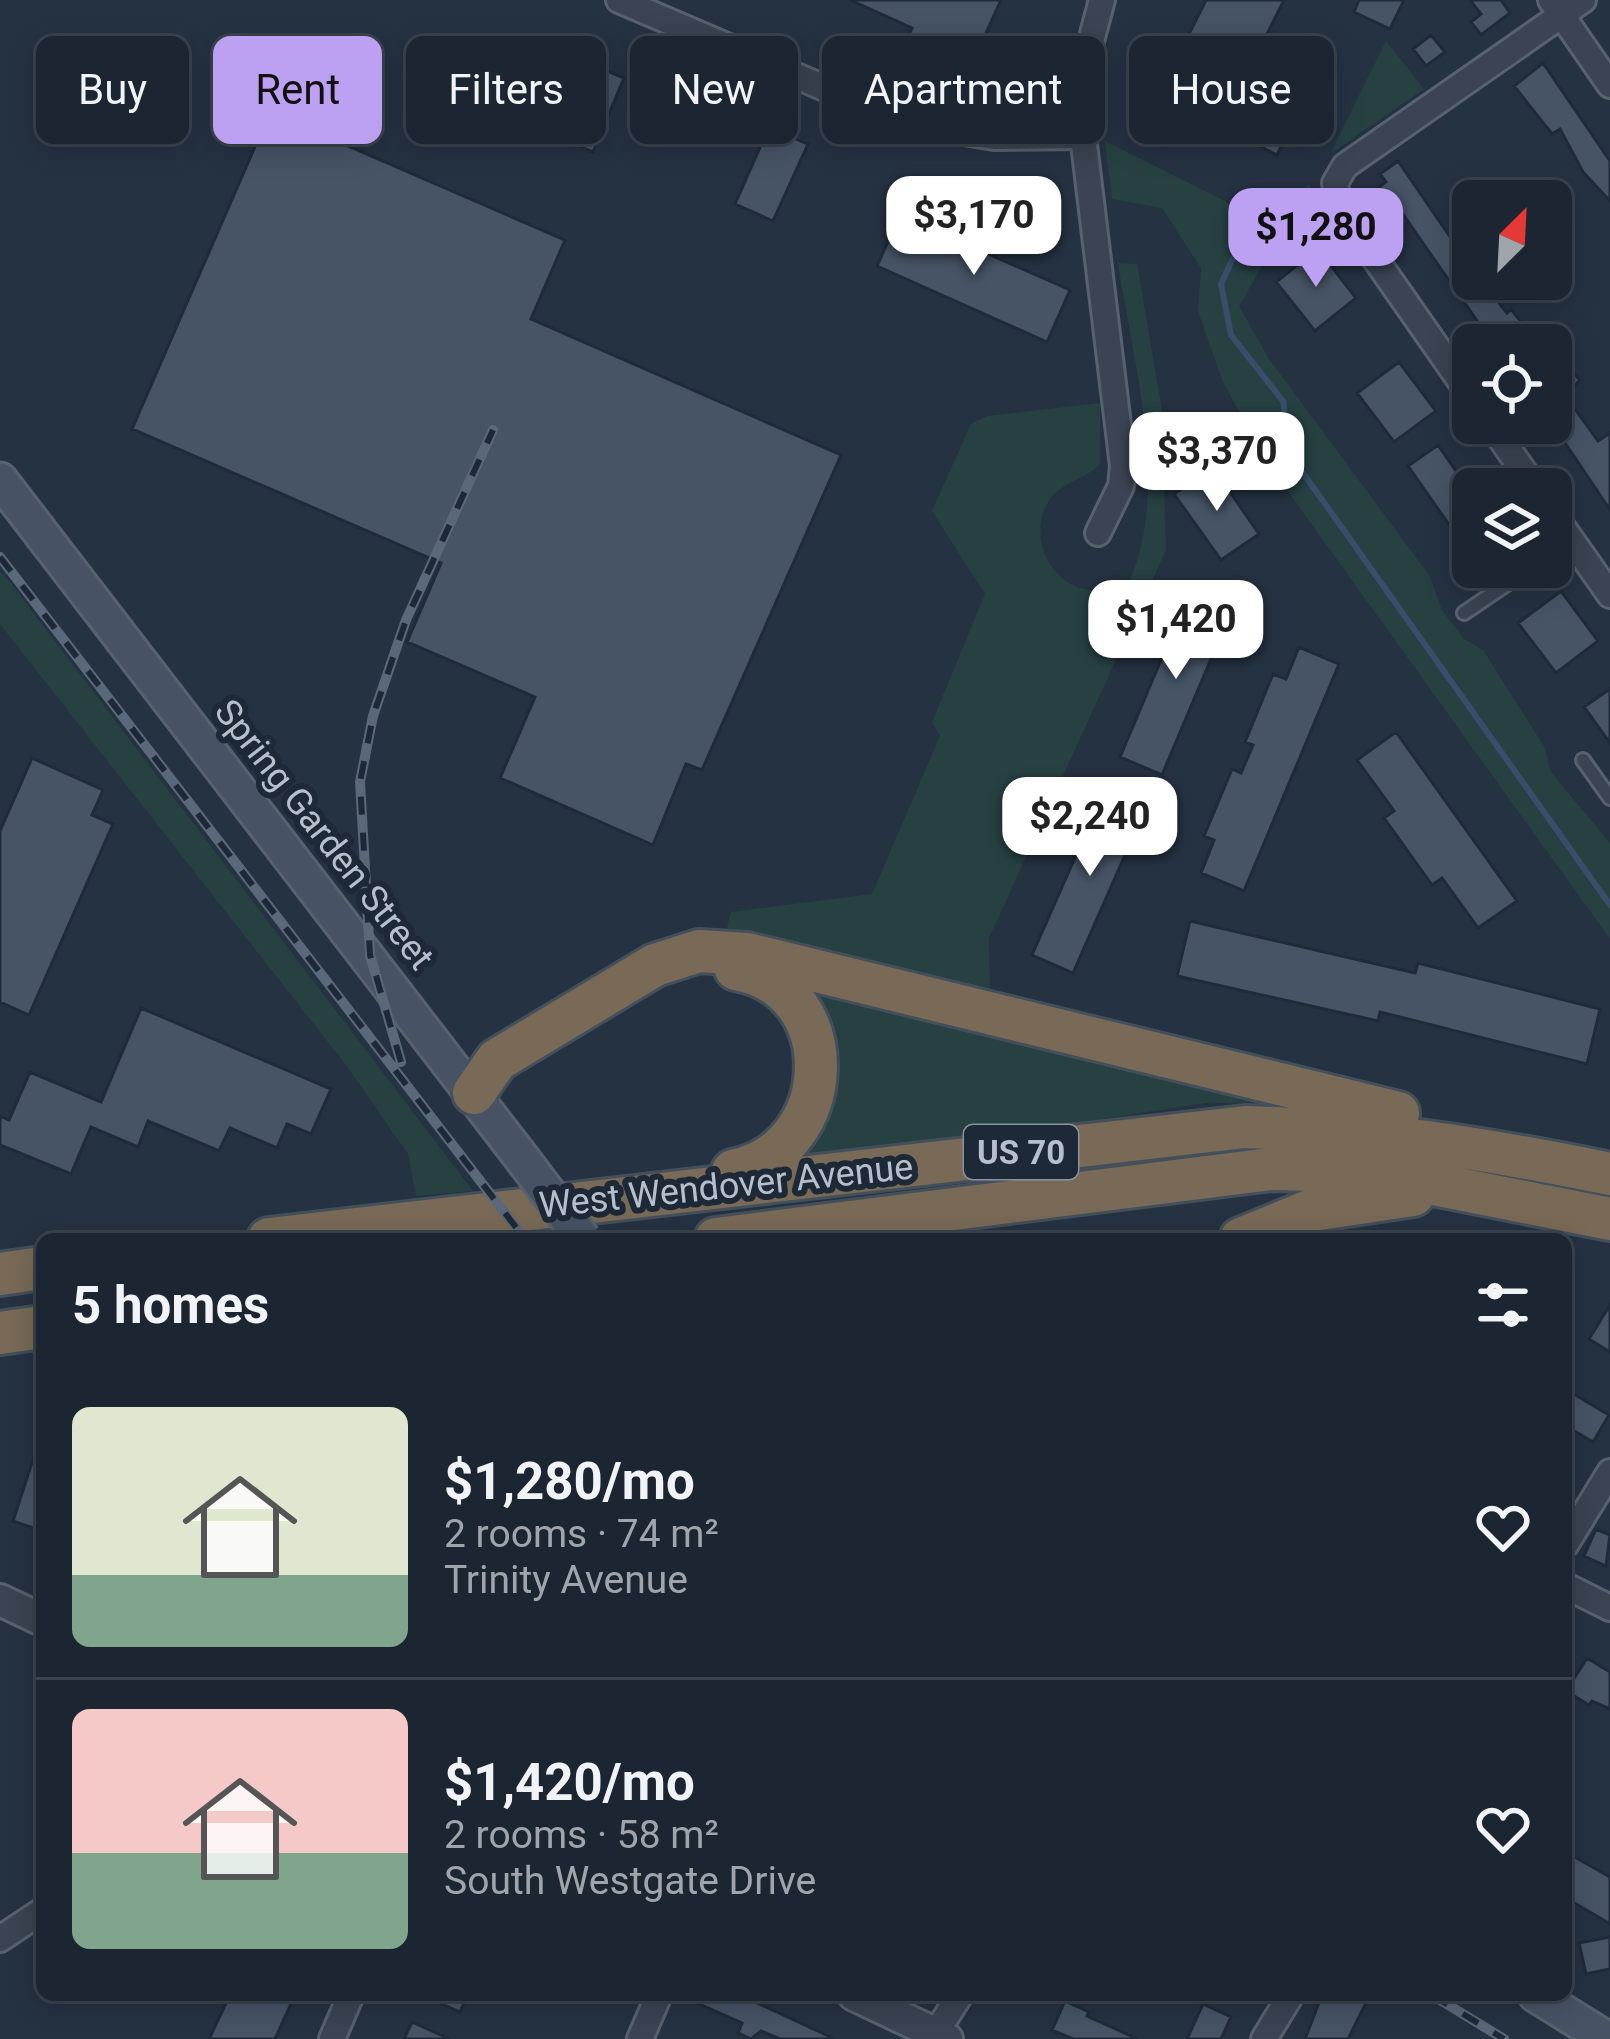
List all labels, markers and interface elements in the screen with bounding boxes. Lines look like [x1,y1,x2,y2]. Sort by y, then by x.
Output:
chip: Buy [36,36,189,144]
chip: Rent [213,36,382,144]
chip: Filters [406,36,606,144]
chip: New [630,36,798,144]
chip: Apartment [822,36,1105,144]
chip: House [1129,36,1334,144]
pin: $3,170 [876,176,1072,278]
north arrow [1452,180,1572,300]
map controls [1452,180,1572,588]
pin: $1,280 [1218,188,1414,290]
text: $3,170 [913,192,1035,238]
text: $1,280 [1255,204,1377,250]
button: locate [1452,324,1572,444]
pin: $3,370 [1119,412,1315,514]
text: $3,370 [1156,428,1278,474]
button: layers [1452,468,1572,588]
pin: $1,420 [1078,580,1274,682]
text: $1,420 [1115,596,1237,642]
street label: Spring Garden Street [206,691,443,978]
pin: $2,240 [992,777,1188,879]
text: $2,240 [1029,793,1151,839]
road number: US 70 [964,1125,1078,1179]
street label: West Wendover Avenue [537,1145,915,1227]
icon: filters [1470,1272,1536,1338]
text: 5 homes [72,1276,269,1335]
text: $1,280/mo [444,1452,695,1511]
icon: home [168,1455,312,1599]
icon: heart [1470,1494,1536,1560]
text: 2 rooms · 74 m² [444,1511,719,1557]
text: Trinity Avenue [444,1557,688,1603]
text: $1,420/mo [444,1753,695,1812]
icon: home [168,1757,312,1901]
icon: heart [1470,1796,1536,1862]
text: 2 rooms · 58 m² [444,1812,719,1858]
text: South Westgate Drive [444,1858,816,1904]

